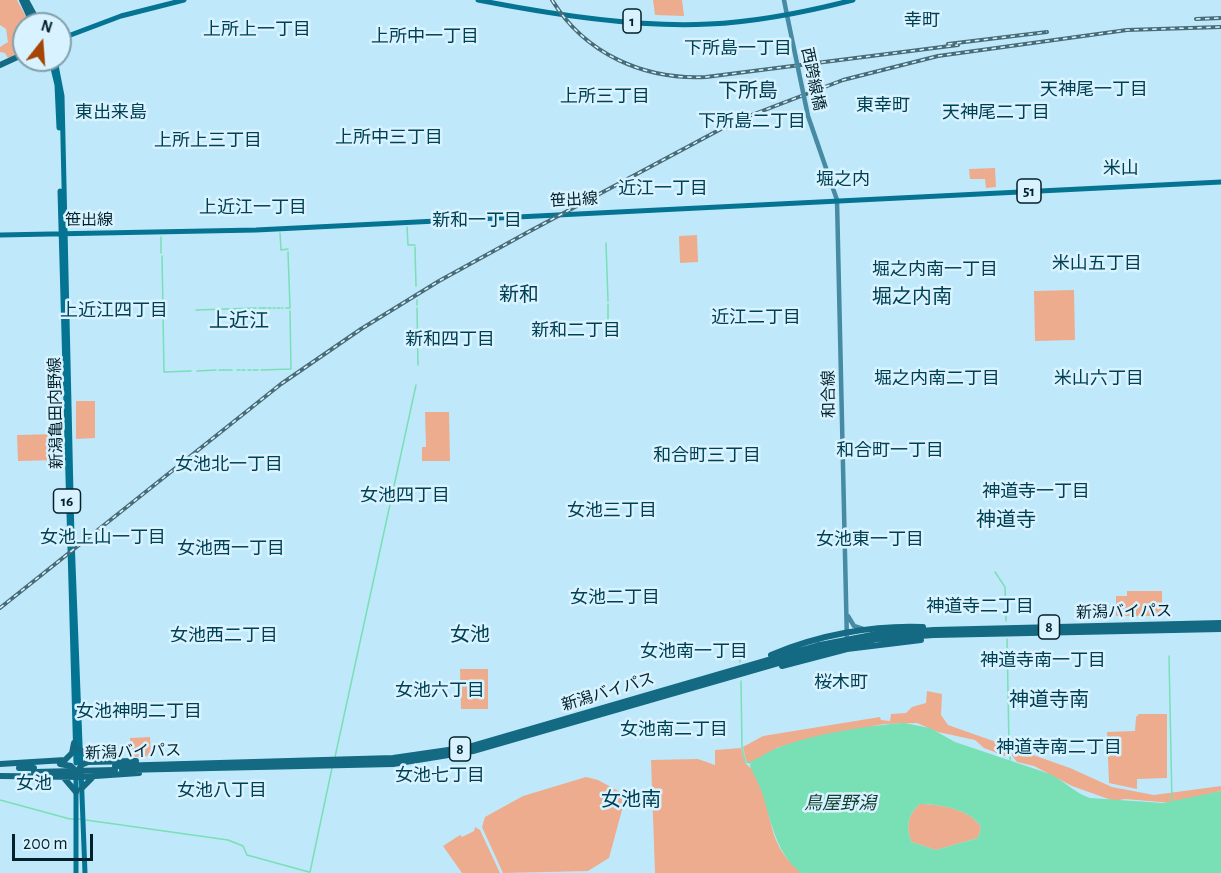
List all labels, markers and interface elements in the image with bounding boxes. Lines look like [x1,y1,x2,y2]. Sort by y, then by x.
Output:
road number: 1 [623,9,641,33]
district label: 幸町 [904,10,940,32]
north arrow [12,12,72,72]
text: N [39,17,54,36]
district label: 上所上一丁目 [203,19,311,41]
district label: 上所中一丁目 [371,26,479,48]
district label: 下所島一丁目 [684,38,792,60]
street label: 西跨線橋 [797,46,829,112]
district label: 下所島 [718,79,778,103]
district label: 天神尾一丁目 [1040,79,1148,101]
district label: 上所三丁目 [560,86,650,108]
district label: 東幸町 [856,95,910,117]
district label: 東出来島 [75,102,147,124]
district label: 天神尾二丁目 [942,102,1050,124]
district label: 下所島二丁目 [698,111,806,133]
district label: 上所中三丁目 [335,127,443,149]
district label: 上所上三丁目 [154,130,262,152]
district label: 米山 [1103,158,1139,180]
district label: 堀之内 [816,169,870,191]
district label: 近江一丁目 [618,178,708,200]
road number: 51 [1017,179,1041,203]
street label: 笹出線 [550,189,598,211]
district label: 上近江一丁目 [199,197,307,219]
street label: 笹出線 [65,210,113,230]
district label: 新和一丁目 [432,210,522,232]
district label: 米山五丁目 [1052,253,1142,275]
district label: 堀之内南一丁目 [872,259,998,281]
district label: 新和 [499,283,539,307]
district label: 堀之内南 [872,285,952,309]
district label: 上近江四丁目 [60,300,168,322]
district label: 近江二丁目 [711,307,801,329]
district label: 上近江 [209,309,269,333]
district label: 新和二丁目 [531,320,621,342]
district label: 新和四丁目 [405,329,495,351]
street label: 新潟亀田内野線 [45,357,67,469]
district label: 堀之内南二丁目 [874,368,1000,390]
district label: 米山六丁目 [1054,368,1144,390]
street label: 和合線 [819,370,839,418]
district label: 和合町一丁目 [836,440,944,462]
district label: 和合町三丁目 [653,445,761,467]
district label: 女池北一丁目 [175,454,283,476]
district label: 神道寺一丁目 [982,481,1090,503]
district label: 女池四丁目 [360,485,450,507]
road number: 16 [54,489,80,513]
district label: 女池三丁目 [567,500,657,522]
district label: 神道寺 [976,508,1036,532]
district label: 女池上山一丁目 [40,527,166,549]
district label: 女池東一丁目 [816,529,924,551]
district label: 女池西一丁目 [177,538,285,560]
district label: 女池二丁目 [570,587,660,609]
district label: 神道寺二丁目 [926,596,1034,618]
street label: 新潟バイパス [1076,602,1172,622]
road number: 8 [1038,615,1060,639]
district label: 女池 [450,623,490,647]
district label: 女池西二丁目 [170,625,278,647]
district label: 女池南一丁目 [640,641,748,663]
district label: 神道寺南一丁目 [980,650,1106,672]
street label: 新潟バイパス [559,669,657,715]
district label: 桜木町 [814,672,868,694]
district label: 女池六丁目 [395,680,485,702]
district label: 神道寺南 [1009,688,1089,712]
district label: 女池神明二丁目 [76,701,202,723]
district label: 女池南二丁目 [620,719,728,741]
road number: 8 [450,737,470,761]
district label: 神道寺南二丁目 [996,737,1122,759]
street label: 新潟バイパス [85,741,181,763]
district label: 女池七丁目 [395,765,485,787]
district label: 女池 [16,773,52,795]
district label: 女池八丁目 [177,780,267,802]
district label: 女池南 [601,788,661,812]
water label: 鳥屋野潟 [804,793,876,815]
scale bar [15,822,96,860]
text: 200 m [23,835,68,853]

